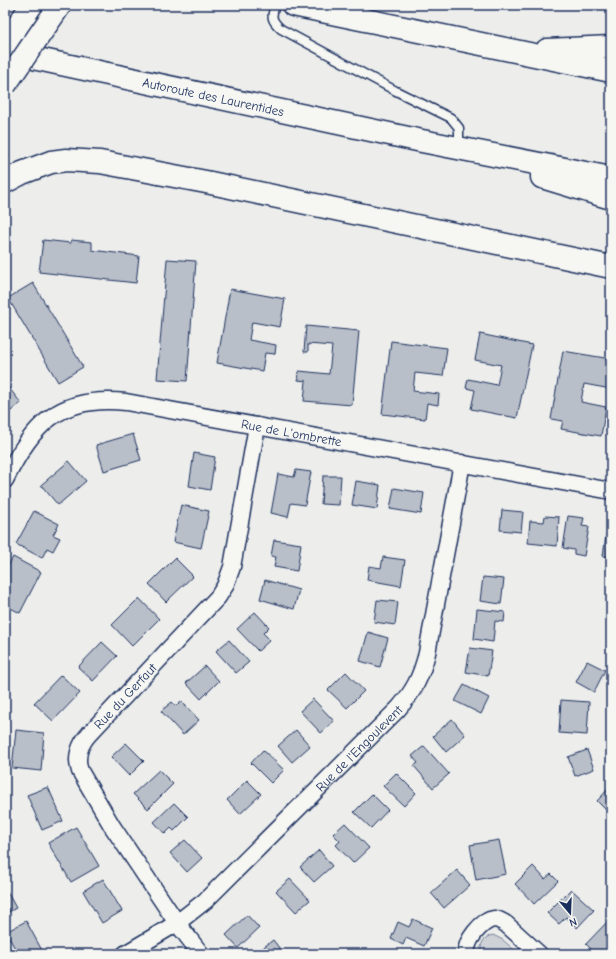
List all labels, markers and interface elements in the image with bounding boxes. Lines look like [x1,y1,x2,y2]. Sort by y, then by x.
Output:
street label: Autoroute des Laurentides [141,74,285,119]
street label: Rue de L'ombrette [240,416,343,449]
street label: Rue du Gerfaut [90,659,160,732]
street label: Rue de l'Engoulevent [312,701,406,794]
north arrow [550,893,590,933]
text: N [568,915,579,929]

